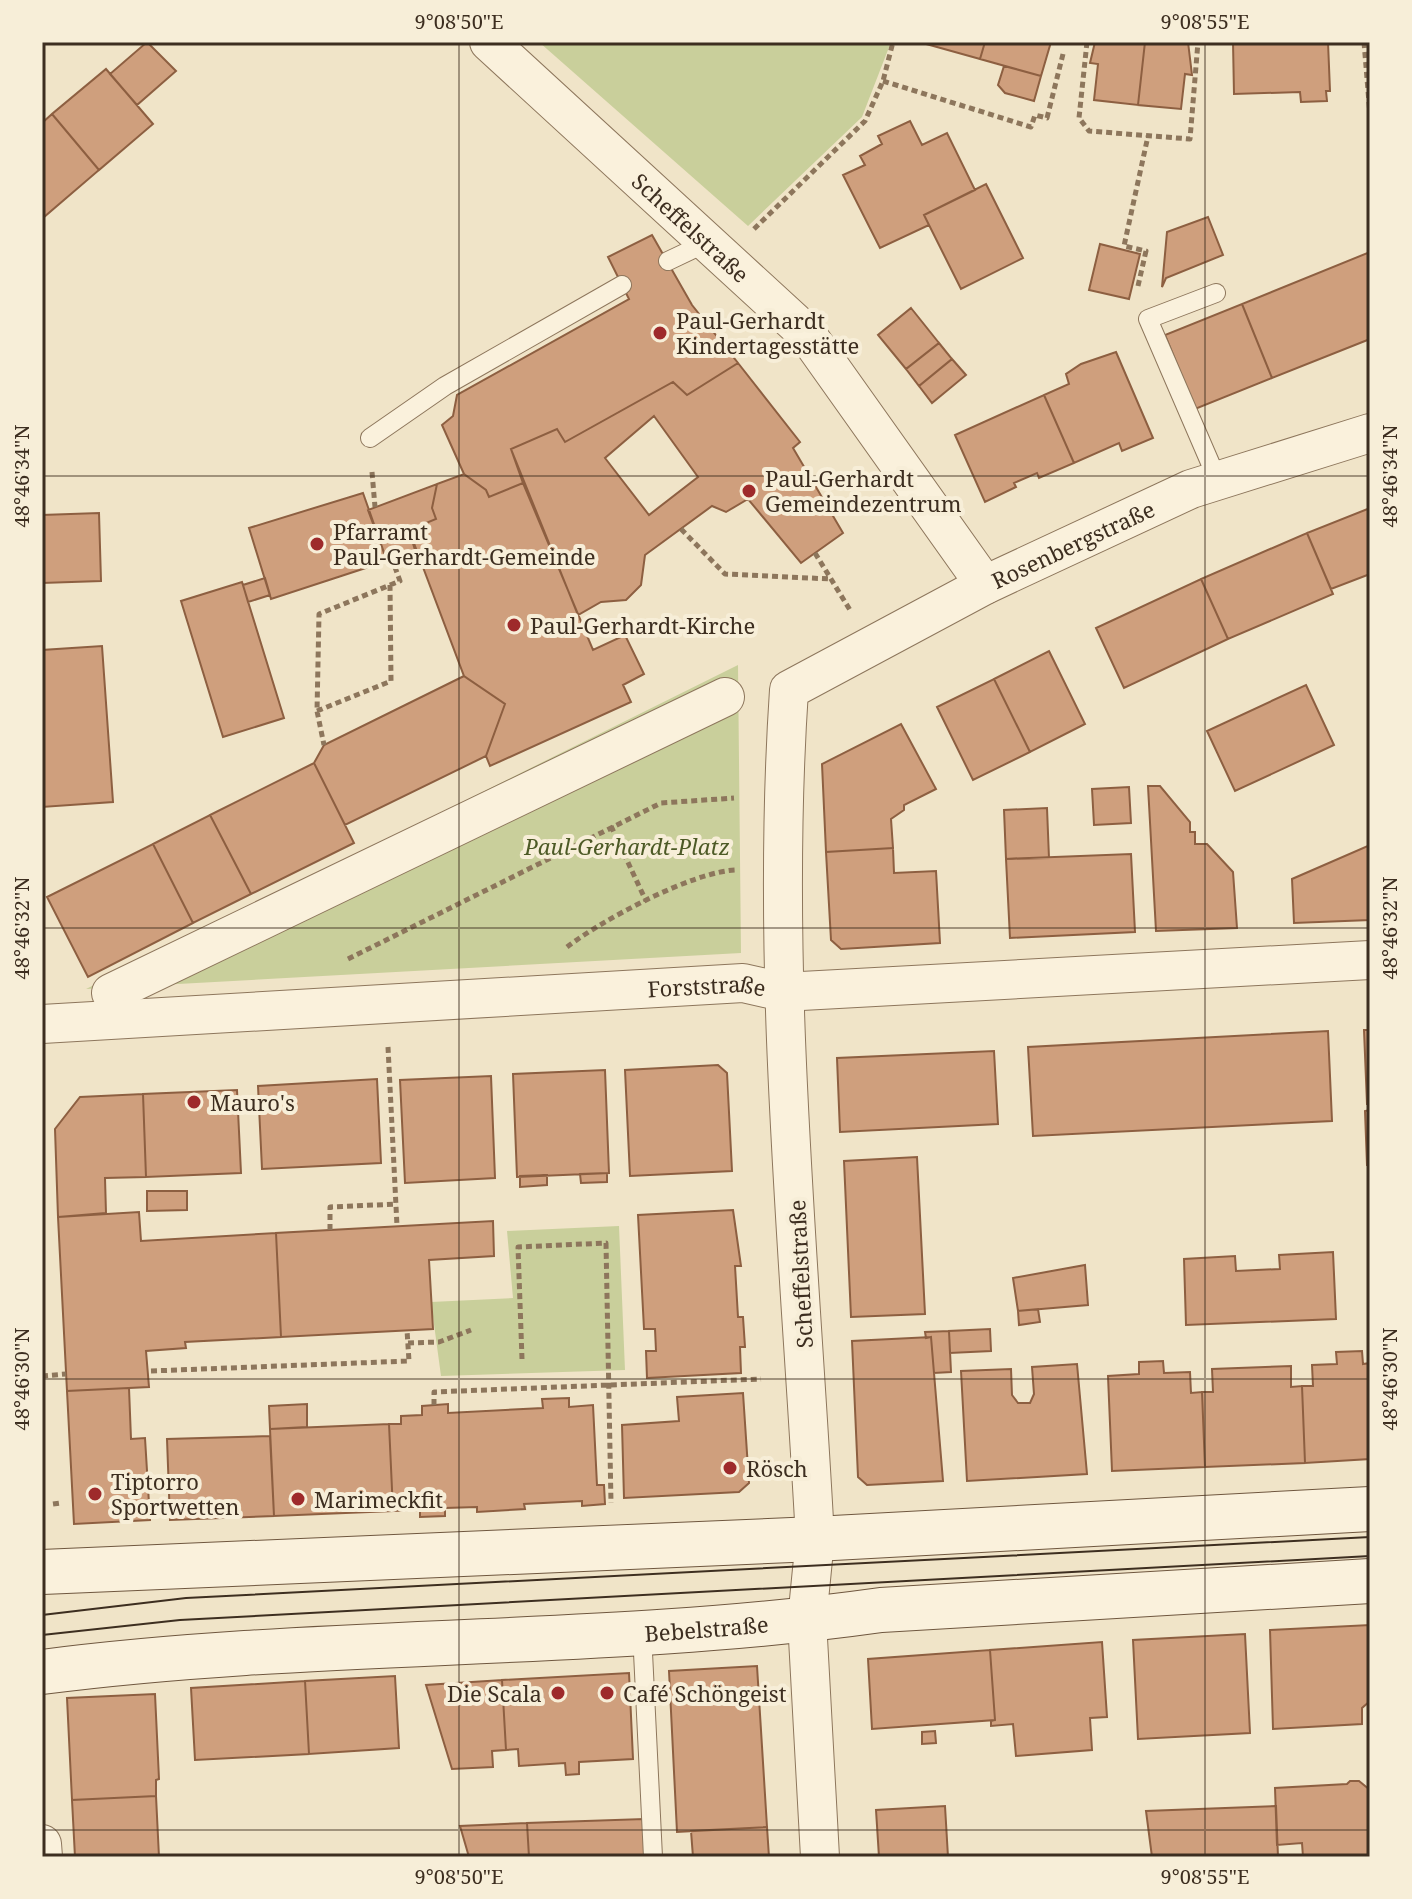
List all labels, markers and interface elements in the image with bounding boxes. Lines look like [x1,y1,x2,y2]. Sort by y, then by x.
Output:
text: 9°08'50"E [415,8,503,35]
text: 9°08'55"E [1161,8,1249,35]
street label: Scheffelstraße [626,166,756,289]
place label: Paul-Gerhardt Kindertagesstätte [676,305,859,360]
marker: Paul-Gerhardt Kindertagesstätte [651,324,669,342]
text: 48°46'34"N [8,425,35,527]
text: 48°46'34"N [1376,425,1403,527]
place label: Paul-Gerhardt Gemeindezentrum [765,463,962,518]
marker: Paul-Gerhardt Gemeindezentrum [740,482,758,500]
street label: Rosenbergstraße [986,493,1159,595]
place label: Pfarramt Paul-Gerhardt-Gemeinde [333,516,595,571]
marker: Pfarramt Paul-Gerhardt-Gemeinde [308,535,326,553]
place label: Paul-Gerhardt-Kirche [530,610,755,640]
marker: Paul-Gerhardt-Kirche [505,616,523,634]
park label: Paul-Gerhardt-Platz [523,831,730,861]
text: 48°46'32"N [8,877,35,979]
text: 48°46'32"N [1376,877,1403,979]
street label: Forststraße [647,968,769,1004]
place label: Mauro's [210,1087,295,1117]
marker: Mauro's [185,1093,203,1111]
street label: Scheffelstraße [781,1199,819,1349]
text: 48°46'30"N [8,1328,35,1430]
text: 48°46'30"N [1376,1328,1403,1430]
place label: Rösch [746,1453,808,1483]
marker: Rösch [721,1459,739,1477]
place label: Tiptorro Sportwetten [111,1466,239,1521]
place label: Marimeckfit [314,1484,443,1514]
marker: Tiptorro Sportwetten [86,1485,104,1503]
marker: Marimeckfit [289,1490,307,1508]
street label: Bebelstraße [643,1608,770,1648]
place label: Die Scala [447,1678,542,1708]
place label: Café Schöngeist [623,1678,787,1708]
marker: Die Scala [549,1684,567,1702]
marker: Café Schöngeist [598,1684,616,1702]
text: 9°08'50"E [415,1863,503,1890]
text: 9°08'55"E [1161,1863,1249,1890]

